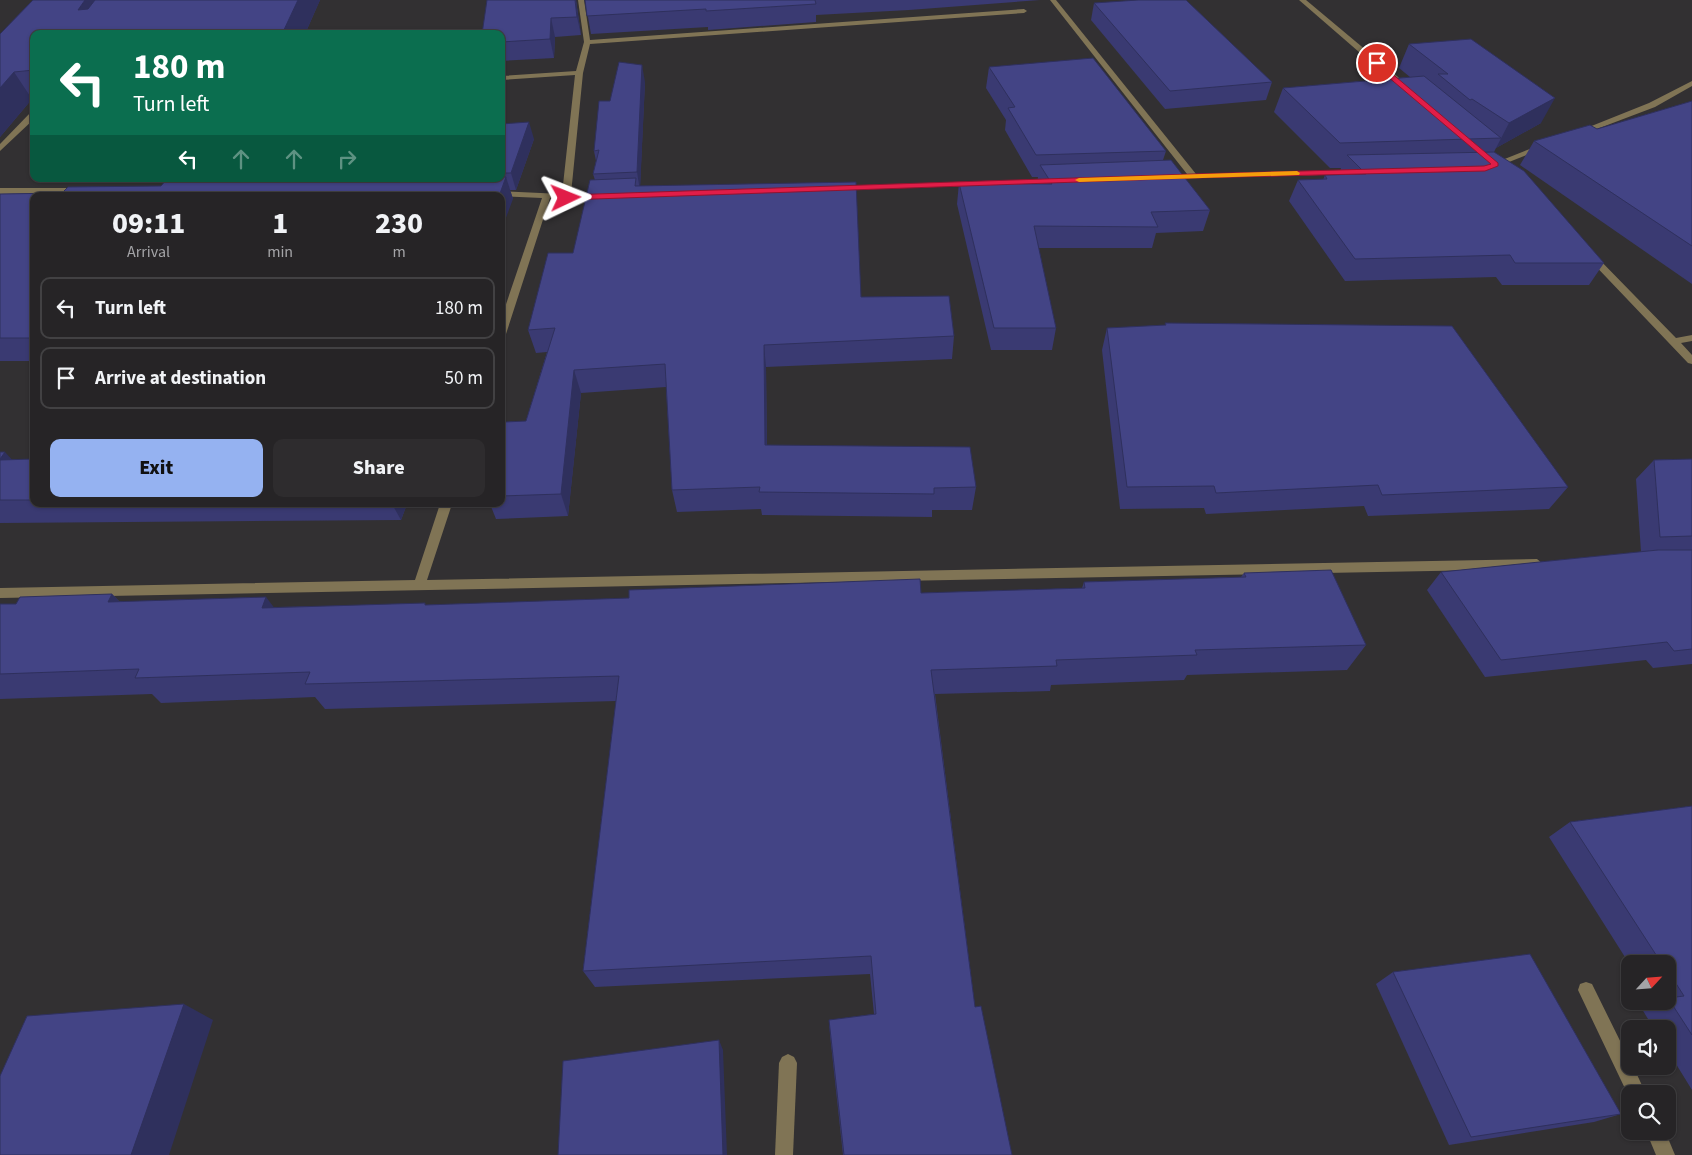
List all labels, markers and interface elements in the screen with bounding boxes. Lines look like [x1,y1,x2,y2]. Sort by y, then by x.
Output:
text: 180 m [133,42,225,92]
pin [1356,42,1398,84]
icon: arrive [1363,49,1391,77]
icon: left [50,50,115,115]
text: Turn left [133,88,209,120]
icon: left [174,145,202,173]
icon: ahead [227,145,255,173]
icon: ahead [280,145,308,173]
icon: right [333,145,361,173]
position arrow [539,171,591,223]
text: 09:11 [112,202,185,245]
text: 1 [272,202,288,245]
text: 230 [375,202,423,245]
text: Arrival [127,241,170,263]
text: min [267,241,293,263]
text: m [392,241,406,263]
icon: left [52,294,80,322]
text: Turn left [95,295,166,322]
text: 180 m [435,295,483,322]
icon: arrive [52,364,80,392]
text: Arrive at destination [95,365,266,392]
text: 50 m [445,365,483,392]
button: Exit [50,439,263,497]
button: Share [273,439,485,497]
north arrow [1621,955,1676,1010]
map controls [1621,955,1676,1140]
button: sound [1621,1020,1676,1075]
button: search [1621,1085,1676,1140]

